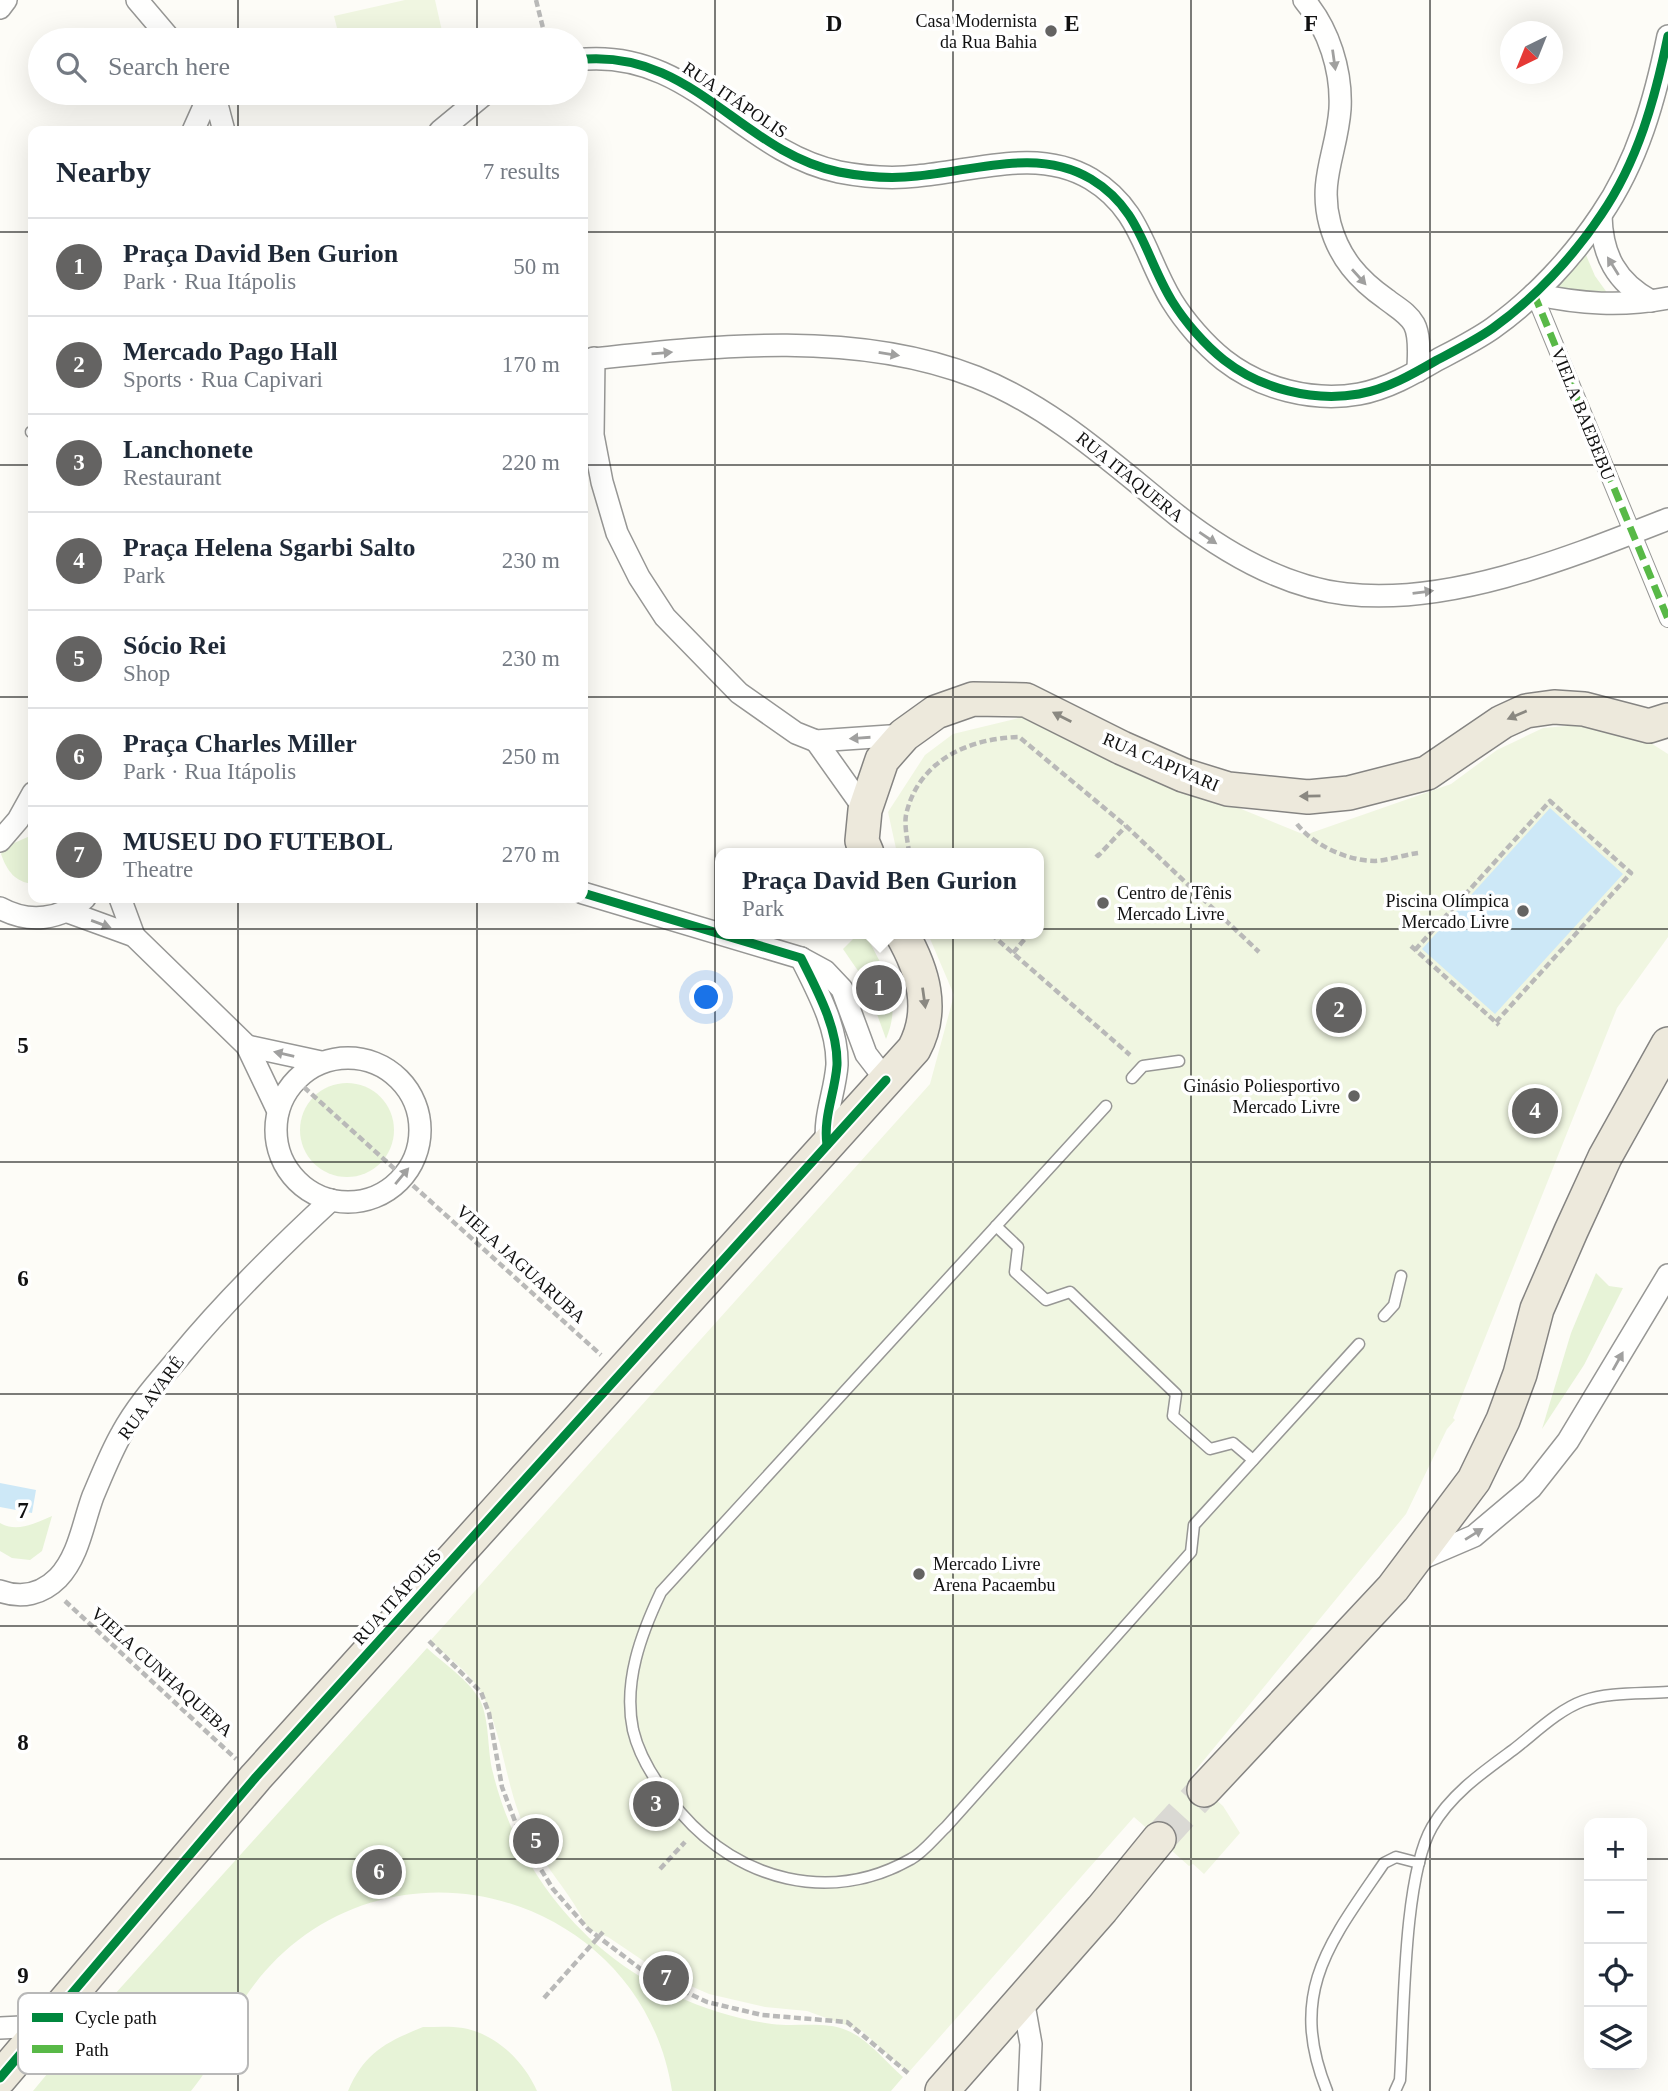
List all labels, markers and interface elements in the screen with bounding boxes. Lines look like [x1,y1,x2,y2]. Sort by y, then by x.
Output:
text: D [826,11,842,36]
place label: Casa Modernista da Rua Bahia [916,11,1037,52]
text: E [1064,11,1080,36]
text: F [1304,11,1318,36]
north arrow [1500,21,1563,84]
marker: Casa Modernista da Rua Bahia [1043,23,1059,39]
search box [28,28,588,105]
icon: search [52,48,90,86]
one-way arrow [1329,49,1340,71]
text: Search here [108,52,230,81]
street label: RUA ITÁPOLIS [679,57,792,142]
text: Nearby [56,155,151,188]
text: 7 results [483,159,560,184]
text: Praça David Ben Gurion [123,239,398,268]
text: 1 [73,254,85,279]
text: 50 m [513,254,560,279]
one-way arrow [1606,256,1619,276]
one-way arrow [1351,268,1367,285]
text: Park · Rua Itápolis [123,269,296,294]
text: Mercado Pago Hall [123,337,338,366]
street label: VIELA BAEBEBU [1547,345,1619,483]
one-way arrow [651,347,673,358]
one-way arrow [878,349,900,360]
text: 2 [73,352,85,377]
text: 170 m [502,352,560,377]
text: Sports · Rua Capivari [123,367,323,392]
street label: RUA ITAQUERA [1072,428,1188,526]
text: Lanchonete [123,435,253,464]
text: 3 [73,450,85,475]
text: 220 m [502,450,560,475]
text: Restaurant [123,465,221,490]
one-way arrow [1199,532,1218,545]
text: Praça Helena Sgarbi Salto [123,533,415,562]
text: 4 [73,548,85,573]
text: 230 m [502,548,560,573]
text: Park [123,563,165,588]
one-way arrow [1412,586,1434,597]
text: Sócio Rei [123,631,226,660]
text: 5 [73,646,85,671]
text: 230 m [502,646,560,671]
text: Shop [123,661,170,686]
one-way arrow [1506,710,1527,721]
one-way arrow [1052,711,1072,722]
text: Praça Charles Miller [123,729,357,758]
street label: RUA CAPIVARI [1100,729,1222,795]
one-way arrow [849,733,871,744]
text: 6 [73,744,85,769]
text: 250 m [502,744,560,769]
text: Park · Rua Itápolis [123,759,296,784]
one-way arrow [1298,790,1320,801]
text: MUSEU DO FUTEBOL [123,827,393,856]
text: 7 [73,842,85,867]
text: 270 m [502,842,560,867]
popup [715,848,1044,939]
text: Theatre [123,857,193,882]
text: Praça David Ben Gurion [742,866,1017,895]
place label: Centro de Tênis Mercado Livre [1117,883,1232,924]
place label: Piscina Olímpica Mercado Livre [1386,891,1509,932]
marker: Centro de Tênis Mercado Livre [1095,895,1111,911]
text: Park [742,896,784,921]
marker: Piscina Olímpica Mercado Livre [1515,903,1531,919]
one-way arrow [91,919,112,930]
pin: 1 [856,962,902,1014]
your location [689,980,723,1014]
pin: 2 [1316,984,1362,1036]
one-way arrow [919,987,930,1009]
text: 5 [17,1033,29,1058]
one-way arrow [273,1048,295,1059]
place label: Ginásio Poliesportivo Mercado Livre [1184,1076,1340,1117]
pin: 4 [1512,1085,1558,1137]
marker: Ginásio Poliesportivo Mercado Livre [1346,1088,1362,1104]
one-way arrow [394,1167,409,1184]
street label: VIELA JAGUARUBA [452,1201,590,1327]
text: 6 [17,1266,29,1291]
one-way arrow [1612,1351,1624,1370]
street label: RUA AVARÉ [113,1352,188,1443]
text: 7 [17,1498,29,1523]
one-way arrow [1465,1528,1484,1540]
street label: RUA ITÁPOLIS [348,1544,445,1649]
place label: Mercado Livre Arena Pacaembu [933,1554,1055,1595]
marker: Mercado Livre Arena Pacaembu [911,1566,927,1582]
street label: VIELA CUNHAQUEBA [87,1603,237,1741]
text: 8 [17,1730,29,1755]
pin: 3 [633,1778,679,1830]
pin: 5 [513,1815,559,1867]
map controls [1584,1818,1647,2070]
button: + [1584,1818,1647,1881]
pin: 6 [356,1846,402,1898]
button: − [1584,1881,1647,1944]
button: locate [1584,1944,1647,2007]
pin: 7 [643,1952,689,2004]
text: 9 [17,1963,29,1988]
legend [18,1993,248,2074]
text: Cycle path [75,2007,157,2028]
button: layers [1584,2007,1647,2070]
text: Path [75,2039,109,2060]

